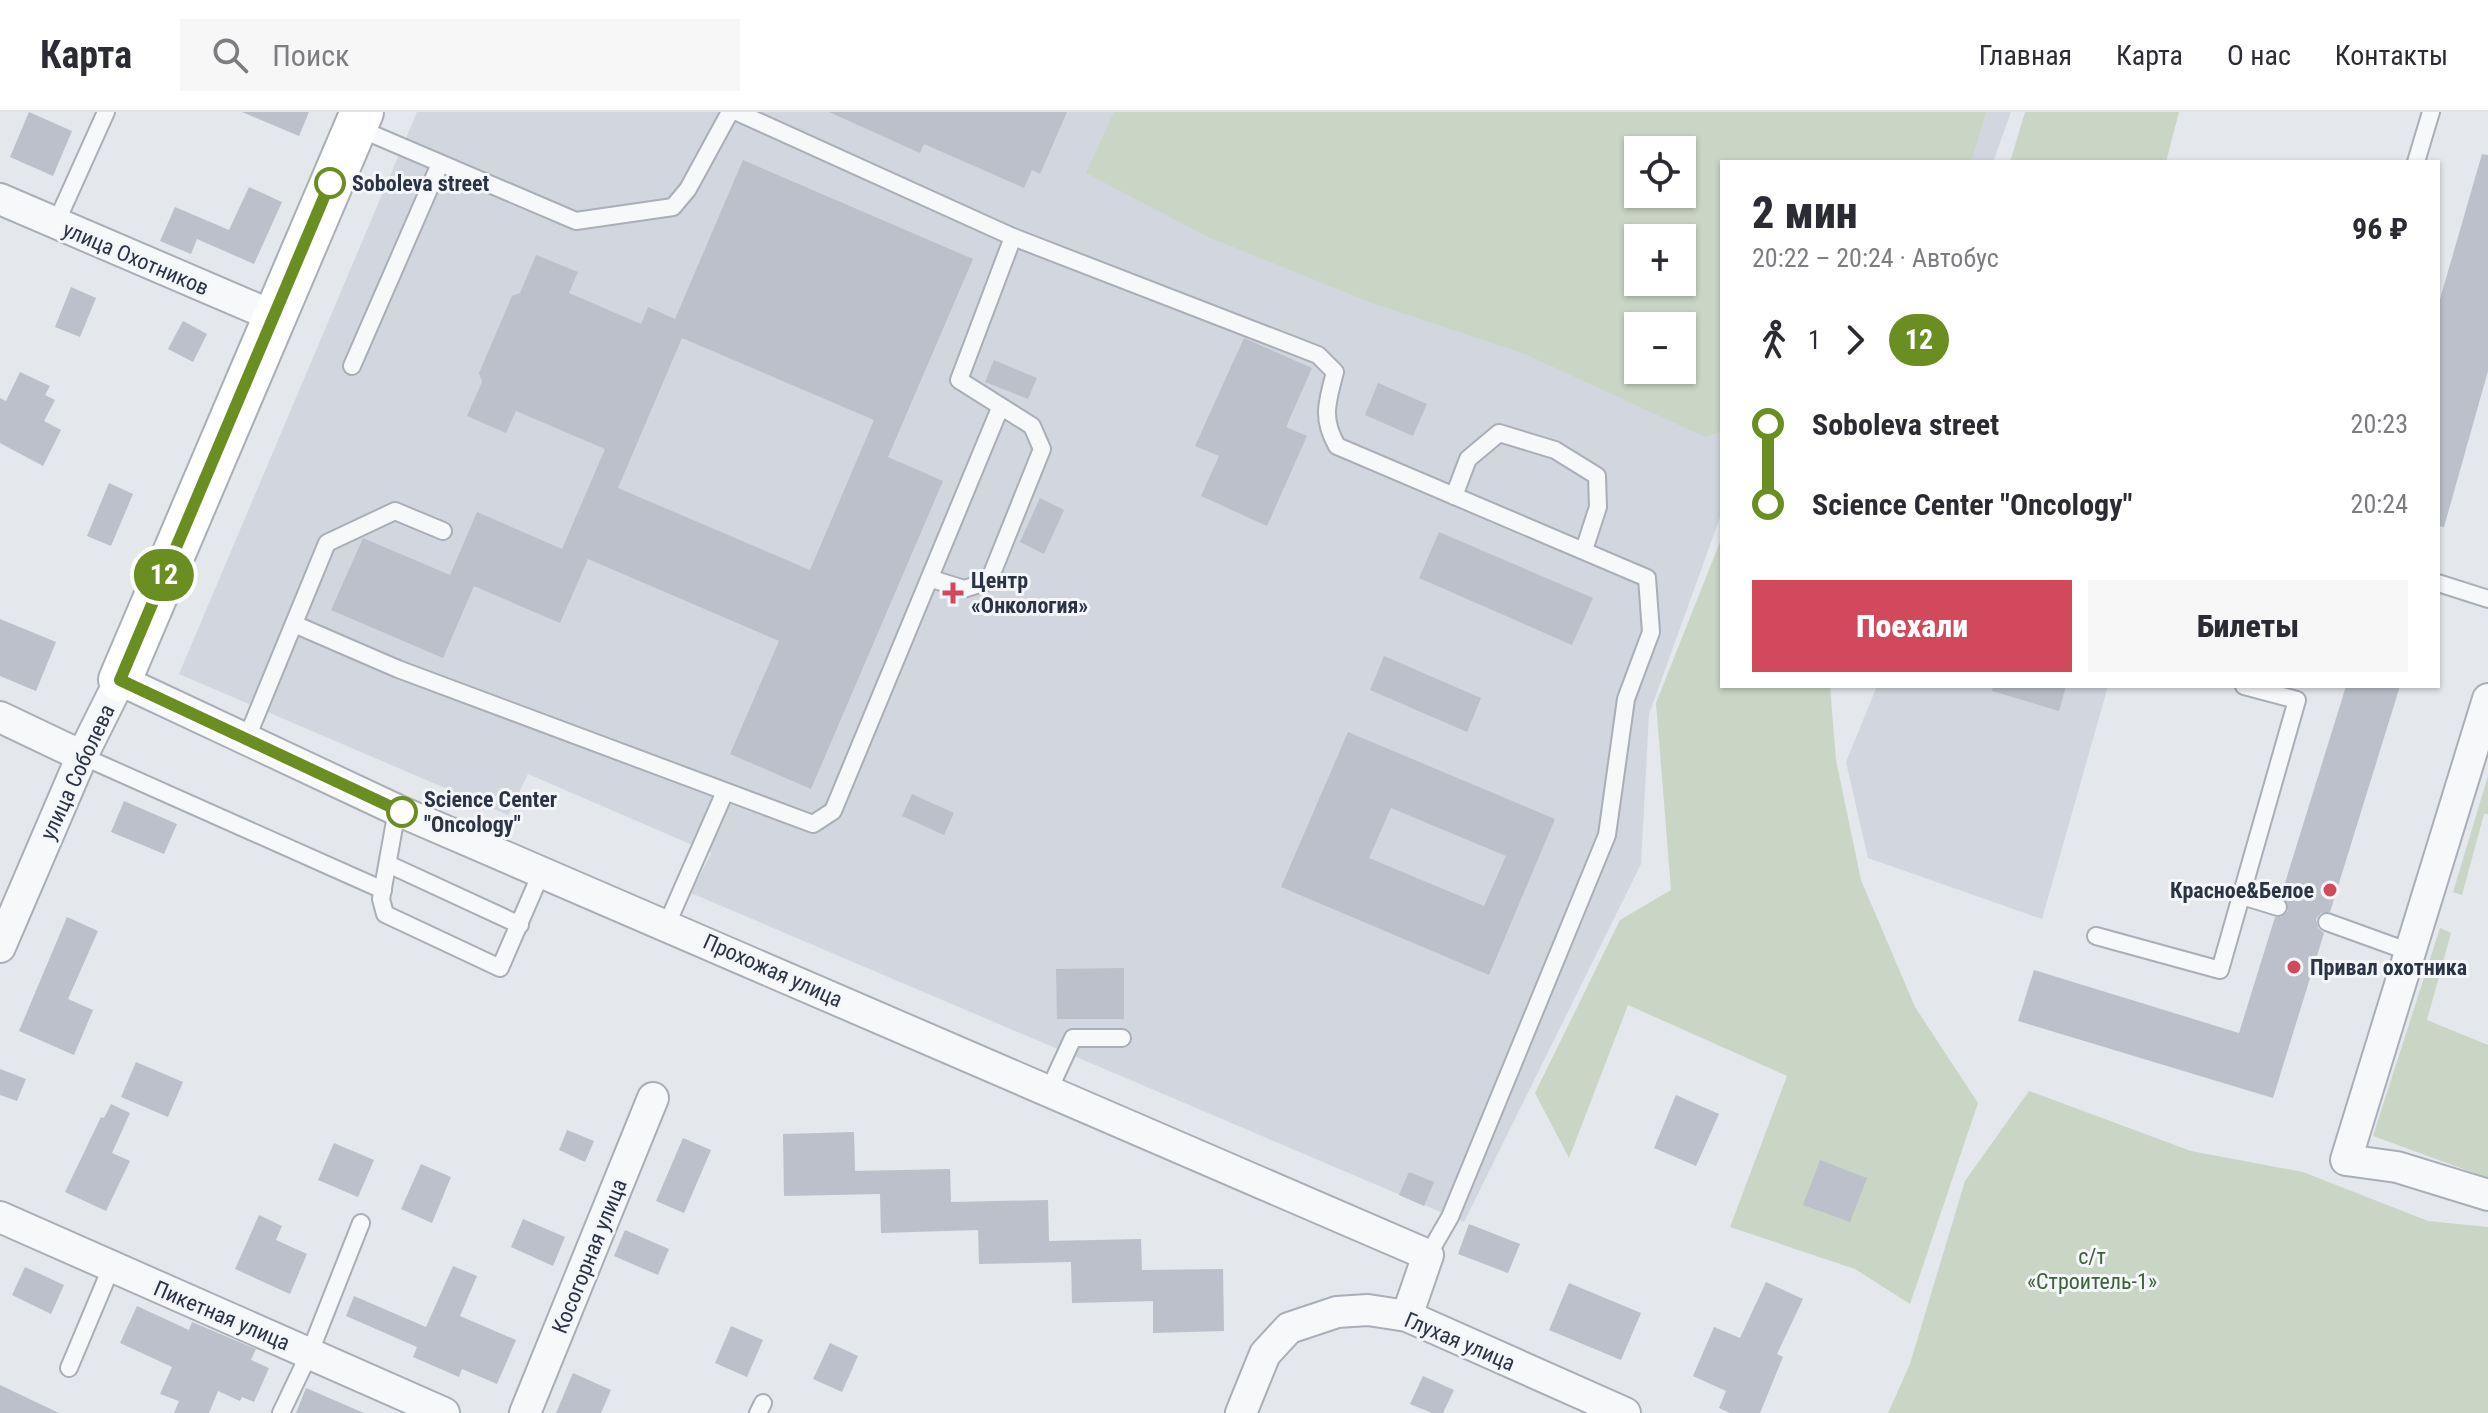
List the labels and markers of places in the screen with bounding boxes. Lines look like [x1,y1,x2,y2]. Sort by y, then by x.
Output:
marker: Soboleva street [315,168,345,198]
place label: Soboleva street [352,171,490,196]
place label: Центр «Онкология» [971,568,1088,618]
marker: Центр «Онкология» [942,582,964,604]
place label: Science Center "Oncology" [424,787,557,837]
marker: Science Center "Oncology" [387,797,417,827]
place label: Красное&Белое [2170,878,2314,903]
marker: Красное&Белое [2321,881,2339,899]
place label: Привал охотника [2310,955,2467,980]
marker: Привал охотника [2285,958,2303,976]

